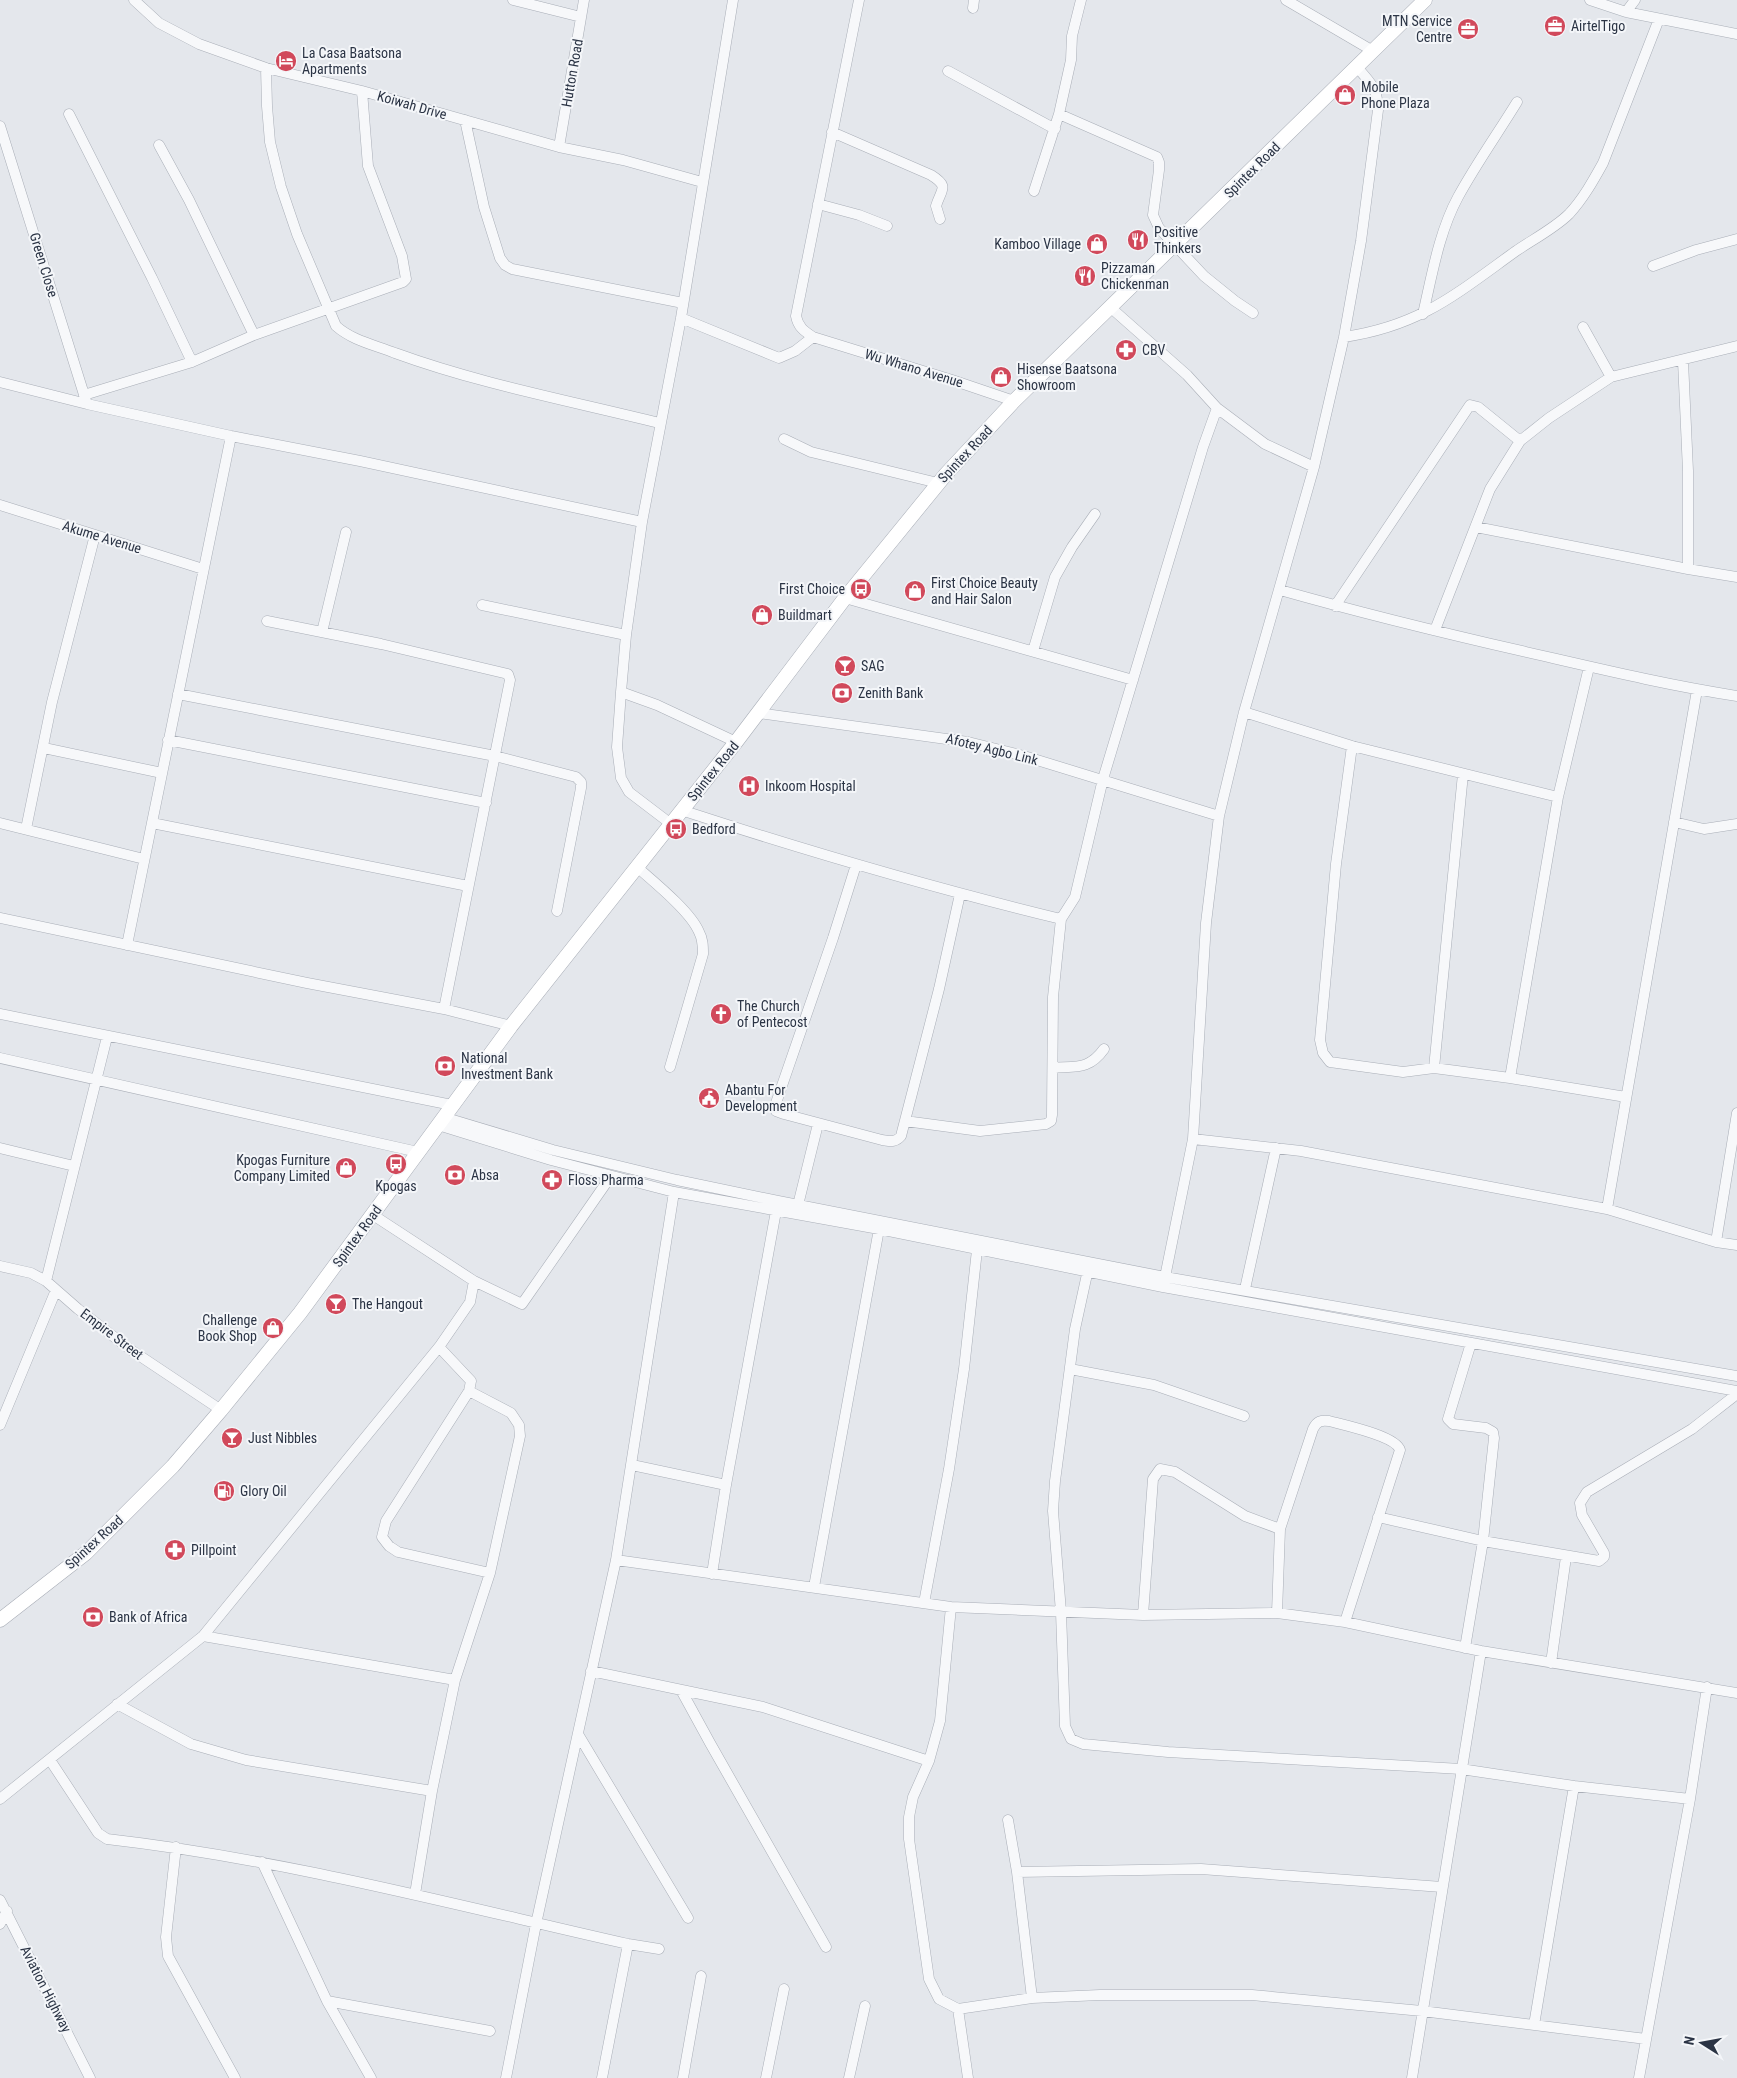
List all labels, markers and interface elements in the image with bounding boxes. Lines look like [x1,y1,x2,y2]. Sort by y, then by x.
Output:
place label: MTN Service Centre [1382,13,1452,45]
office icon: AirtelTigo [1543,14,1567,38]
office icon: MTN Service Centre [1456,17,1480,41]
place label: AirtelTigo [1571,18,1625,34]
street label: Hutton Road [558,38,586,108]
place label: La Casa Baatsona Apartments [302,45,402,77]
hotel icon: La Casa Baatsona Apartments [274,49,298,73]
place label: Mobile Phone Plaza [1361,79,1430,111]
shop icon: Mobile Phone Plaza [1333,83,1357,107]
street label: Koiwah Drive [375,87,449,123]
street label: Spintex Road [1221,139,1283,201]
place label: Positive Thinkers [1154,224,1201,256]
restaurant icon: Positive Thinkers [1126,228,1150,252]
street label: Green Close [27,231,62,300]
shop icon: Kamboo Village [1085,232,1109,256]
place label: Kamboo Village [994,236,1081,252]
place label: Pizzaman Chickenman [1101,260,1169,292]
restaurant icon: Pizzaman Chickenman [1073,264,1097,288]
pharmacy icon: CBV [1114,338,1138,362]
place label: CBV [1142,342,1165,358]
street label: Wu Whano Avenue [863,345,966,391]
place label: Hisense Baatsona Showroom [1017,361,1117,393]
shop icon: Hisense Baatsona Showroom [989,365,1013,389]
street label: Spintex Road [934,422,996,486]
street label: Akume Avenue [61,517,144,557]
place label: First Choice Beauty and Hair Salon [931,575,1038,607]
bus stop icon: First Choice [849,577,873,601]
shop icon: First Choice Beauty and Hair Salon [903,579,927,603]
place label: First Choice [779,581,845,597]
shop icon: Buildmart [750,603,774,627]
place label: Buildmart [778,607,832,623]
bar icon: SAG [833,654,857,678]
place label: SAG [861,658,885,674]
bank icon: Zenith Bank [830,681,854,705]
place label: Zenith Bank [858,685,924,701]
street label: Afotey Agbo Link [944,730,1040,768]
street label: Spintex Road [684,738,742,804]
hospital icon: Inkoom Hospital [737,774,761,798]
place label: Inkoom Hospital [765,778,856,794]
bus stop icon: Bedford [664,817,688,841]
place label: Bedford [692,821,736,837]
place label: The Church of Pentecost [737,998,807,1030]
church icon: The Church of Pentecost [709,1002,733,1026]
place label: National Investment Bank [461,1050,554,1082]
bank icon: National Investment Bank [433,1054,457,1078]
place label: Abantu For Development [725,1082,797,1114]
public building icon: Abantu For Development [697,1086,721,1110]
place label: Kpogas Furniture Company Limited [234,1152,330,1184]
bus stop icon: Kpogas [384,1152,408,1176]
shop icon: Kpogas Furniture Company Limited [334,1156,358,1180]
bank icon: Absa [443,1163,467,1187]
place label: Absa [471,1167,499,1183]
pharmacy icon: Floss Pharma [540,1168,564,1192]
place label: Floss Pharma [568,1172,644,1188]
place label: Kpogas [375,1178,417,1194]
street label: Spintex Road [329,1202,385,1270]
bar icon: The Hangout [324,1292,348,1316]
place label: The Hangout [352,1296,423,1312]
street label: Empire Street [77,1305,147,1363]
place label: Challenge Book Shop [198,1312,257,1344]
shop icon: Challenge Book Shop [261,1316,285,1340]
bar icon: Just Nibbles [220,1426,244,1450]
place label: Just Nibbles [248,1430,317,1446]
fuel station icon: Glory Oil [212,1479,236,1503]
place label: Glory Oil [240,1483,287,1499]
street label: Spintex Road [62,1512,126,1572]
pharmacy icon: Pillpoint [163,1538,187,1562]
place label: Pillpoint [191,1542,236,1558]
bank icon: Bank of Africa [81,1605,105,1629]
place label: Bank of Africa [109,1609,187,1625]
street label: Aviation Highway [17,1943,75,2035]
north arrow [1677,2018,1727,2068]
text: N [1681,2035,1698,2046]

